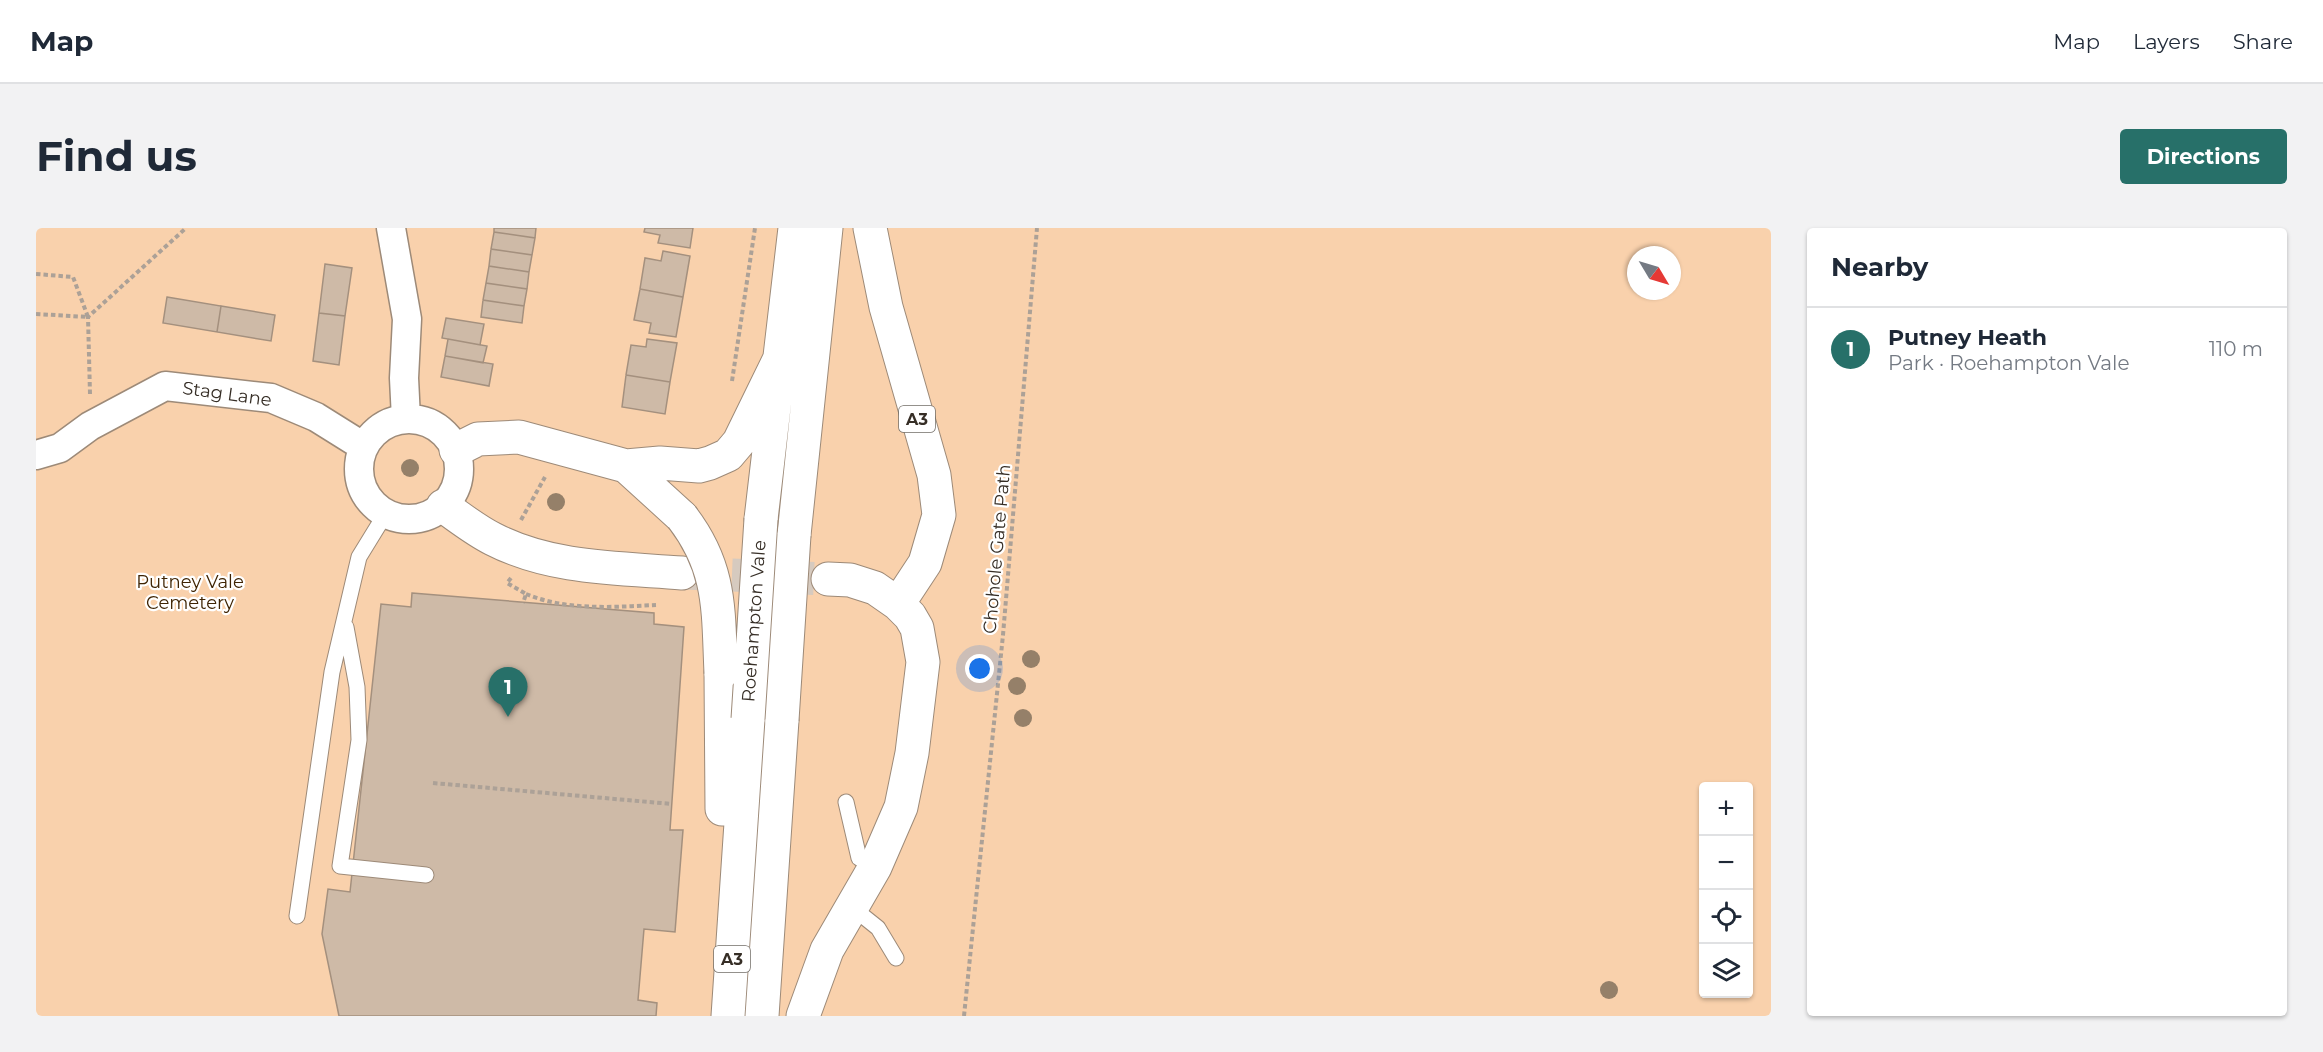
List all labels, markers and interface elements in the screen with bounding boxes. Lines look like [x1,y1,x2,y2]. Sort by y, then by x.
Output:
text: Map [30,24,93,58]
text: Map [2053,29,2100,54]
text: Layers [2133,29,2200,54]
text: Share [2233,29,2293,54]
button: Directions [2120,129,2287,184]
text: Find us [36,130,197,182]
north arrow [1627,246,1681,300]
text: Nearby [1831,251,1928,283]
text: Putney Heath [1888,324,2047,351]
text: 1 [1847,337,1854,361]
text: 110 m [2209,337,2263,361]
text: Park · Roehampton Vale [1888,351,2130,375]
street label: Stag Lane [181,377,273,411]
road number: A3 [899,406,935,432]
street label: Chohole Gate Path [979,463,1015,635]
street label: Roehampton Vale [737,539,771,703]
park label: Putney Vale Cemetery [136,571,244,614]
your location [965,654,994,683]
pin: 1 [488,668,528,717]
map controls [1699,782,1753,998]
button: + [1699,782,1753,836]
button: − [1699,836,1753,890]
button: locate [1699,890,1753,944]
button: layers [1699,944,1753,998]
road number: A3 [714,946,750,972]

